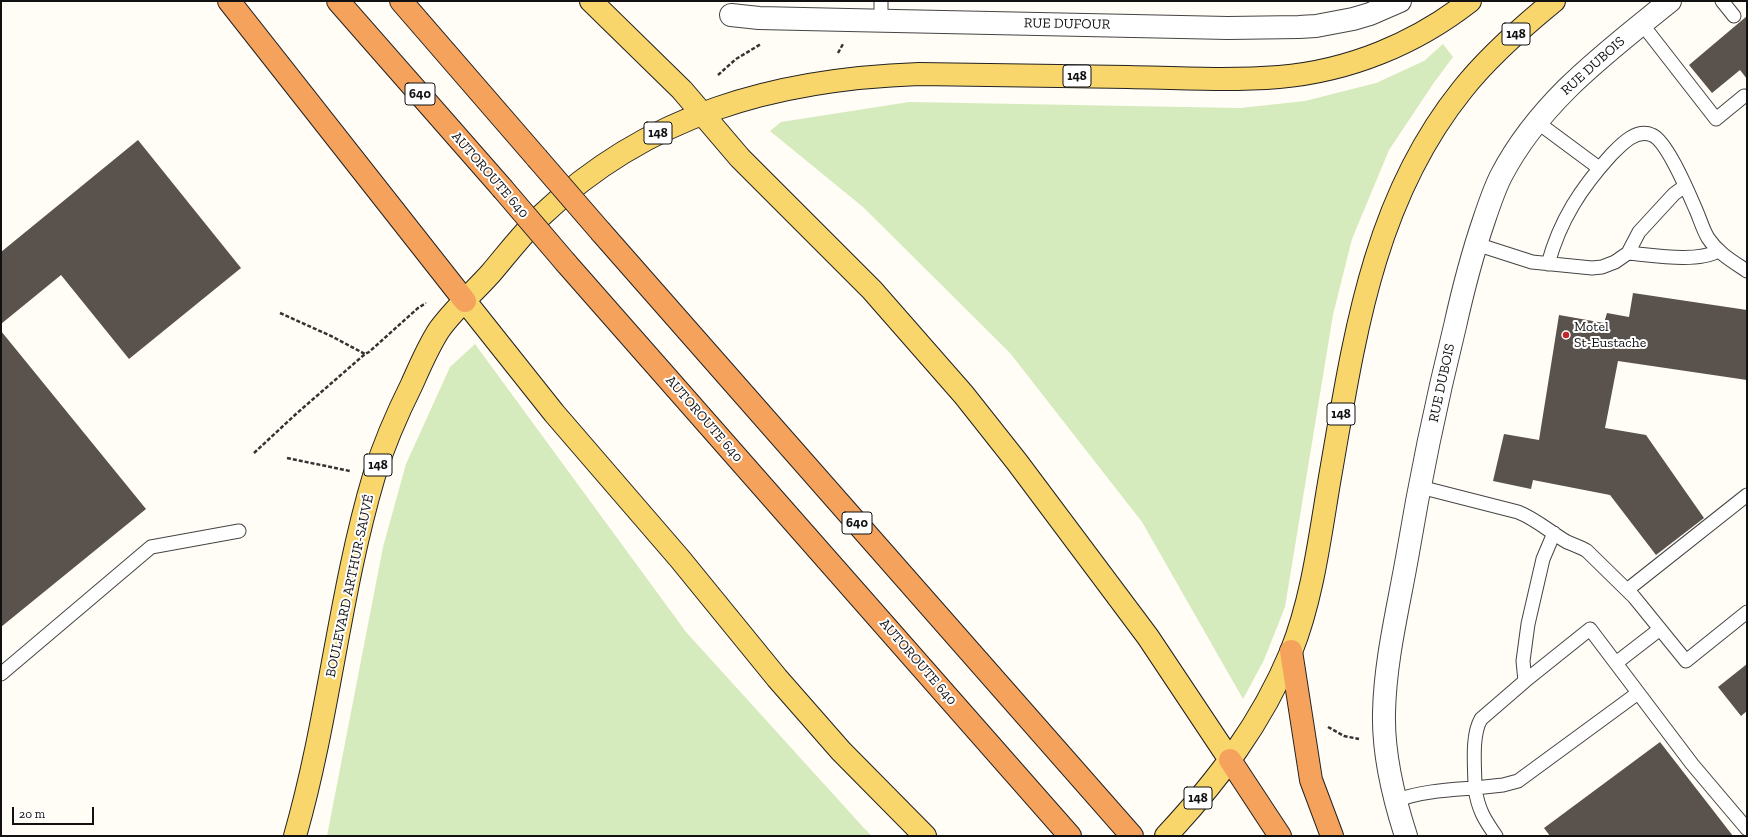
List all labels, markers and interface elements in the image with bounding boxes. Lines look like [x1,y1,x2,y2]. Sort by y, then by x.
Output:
street label: RUE DUFOUR [1024,15,1110,33]
road number: 148 [1502,23,1530,45]
street label: RUE DUBOIS [1558,33,1628,99]
road number: 148 [1063,65,1091,87]
road number: 640 [405,83,435,105]
road number: 148 [644,122,672,144]
street label: AUTOROUTE 640 [448,128,532,222]
place label: Motel St-Eustache [1574,319,1646,352]
marker: Motel St-Eustache [1561,330,1571,340]
street label: RUE DUBOIS [1425,342,1459,424]
street label: AUTOROUTE 640 [662,372,746,466]
road number: 148 [1327,403,1355,425]
road number: 148 [364,454,392,476]
street label: BOULEVARD ARTHUR-SAUVÉ [322,493,378,679]
road number: 640 [842,512,872,534]
street label: AUTOROUTE 640 [876,615,960,709]
road number: 148 [1184,787,1212,809]
scale bar [14,799,96,825]
text: 20 m [19,807,45,821]

